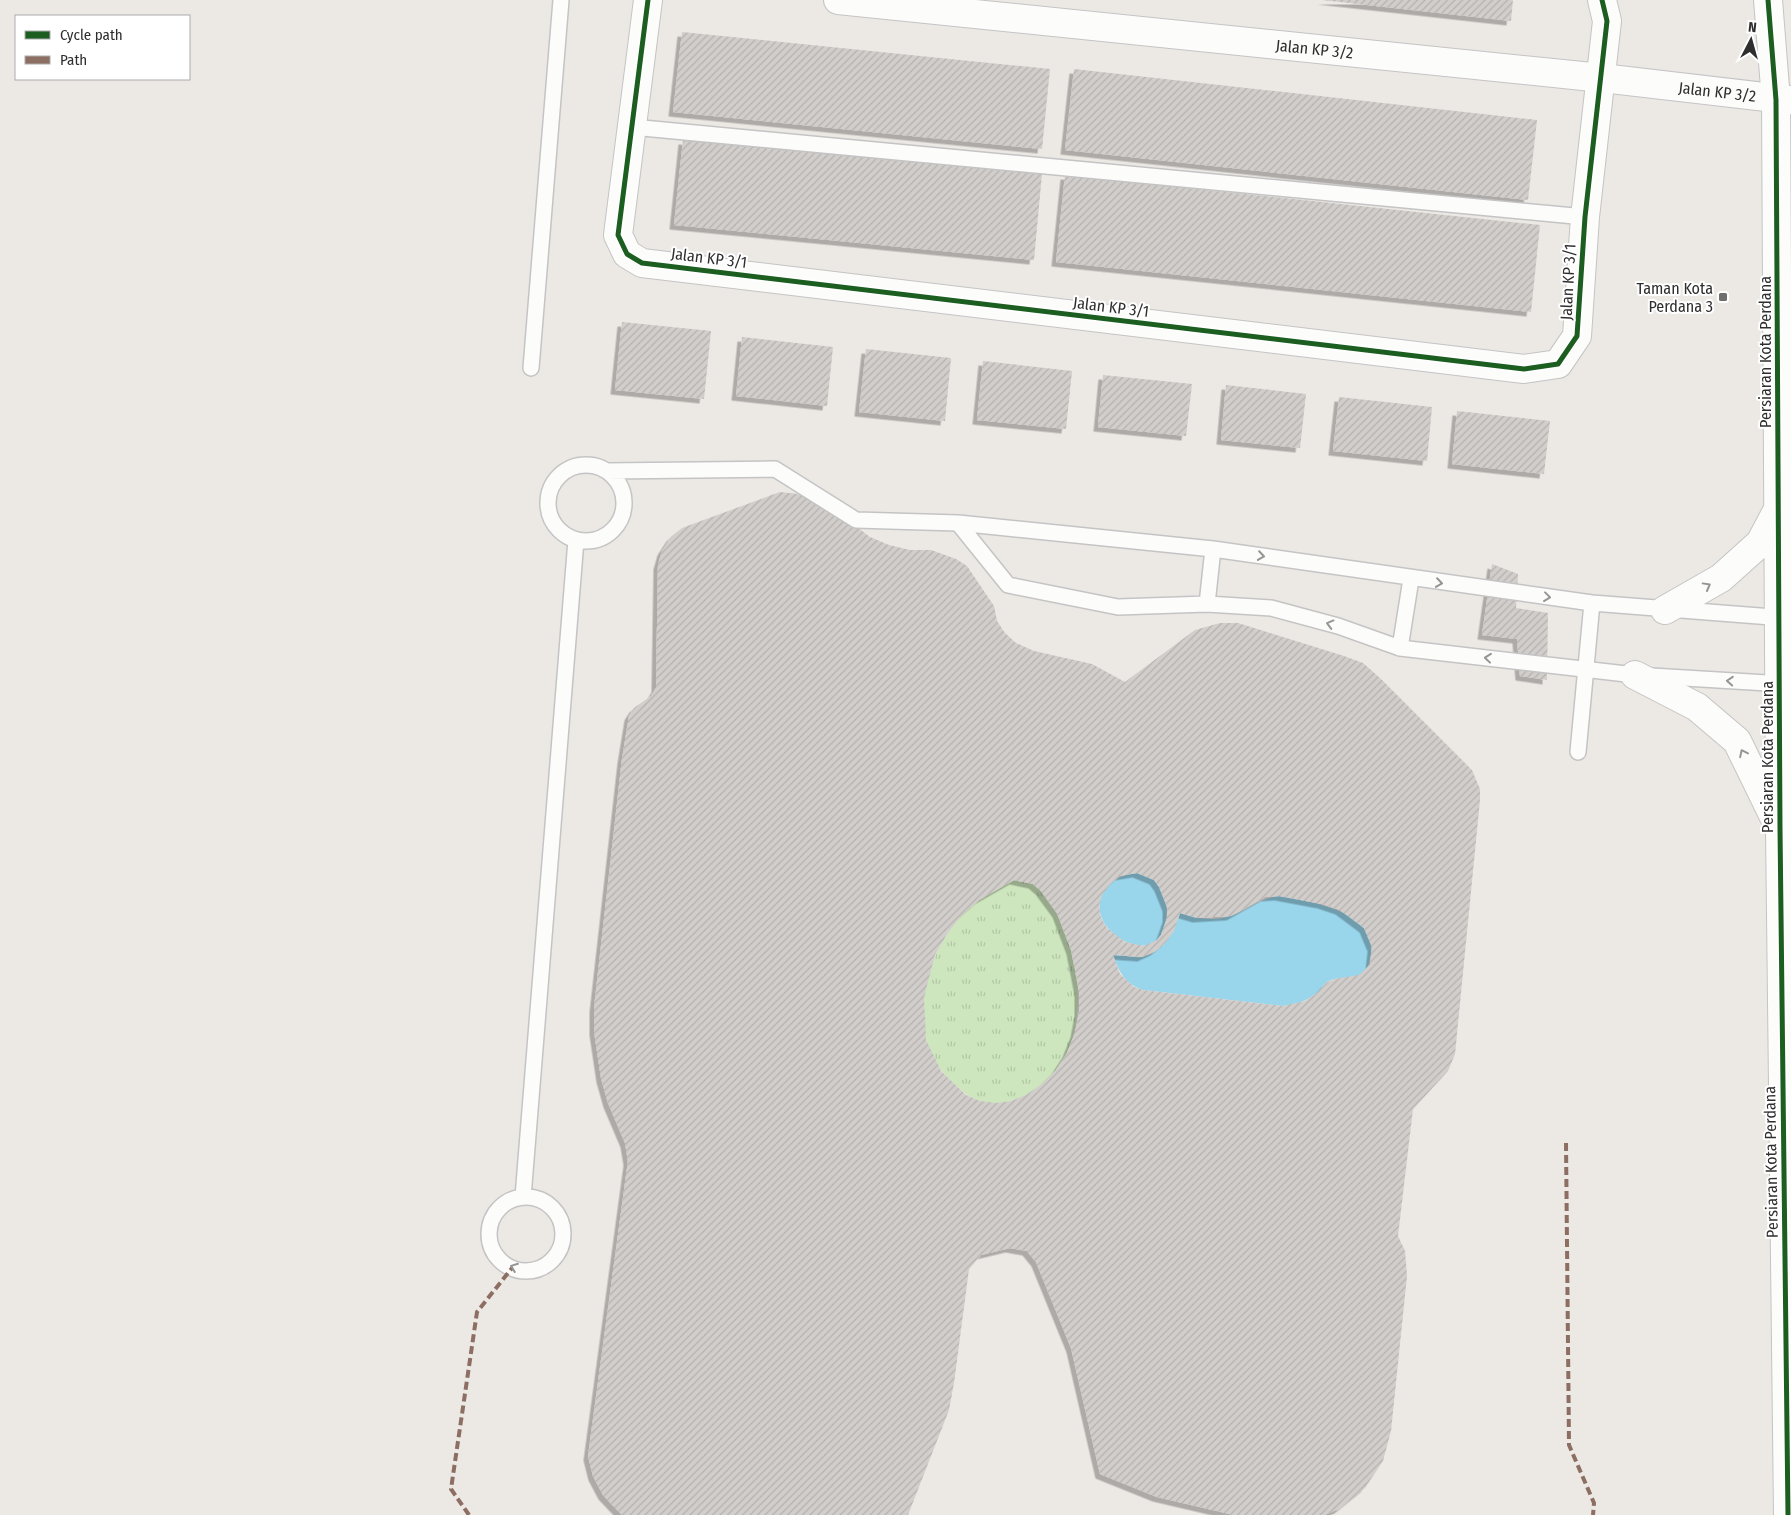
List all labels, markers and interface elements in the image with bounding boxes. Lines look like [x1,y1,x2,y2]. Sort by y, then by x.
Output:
legend [15,15,190,80]
north arrow [1726,15,1776,65]
text: N [1747,19,1757,36]
text: Cycle path [60,26,123,44]
street label: Jalan KP 3/2 [1275,35,1354,62]
text: Path [60,51,87,69]
street label: Jalan KP 3/2 [1678,77,1757,105]
street label: Jalan KP 3/1 [1557,243,1579,321]
street label: Jalan KP 3/1 [670,244,748,272]
street label: Persiaran Kota Perdana [1756,276,1775,428]
place label: Taman Kota Perdana 3 [1637,279,1713,316]
marker: Taman Kota Perdana 3 [1717,291,1729,303]
street label: Jalan KP 3/1 [1072,293,1150,321]
one-way arrow [1256,551,1265,561]
one-way arrow [1435,577,1443,587]
one-way arrow [1702,582,1711,592]
one-way arrow [1543,591,1551,602]
one-way arrow [1325,619,1334,630]
one-way arrow [1483,653,1491,664]
one-way arrow [1726,676,1734,687]
street label: Persiaran Kota Perdana [1758,681,1777,833]
one-way arrow [1738,749,1749,758]
street label: Persiaran Kota Perdana [1760,1086,1782,1238]
one-way arrow [510,1263,518,1273]

